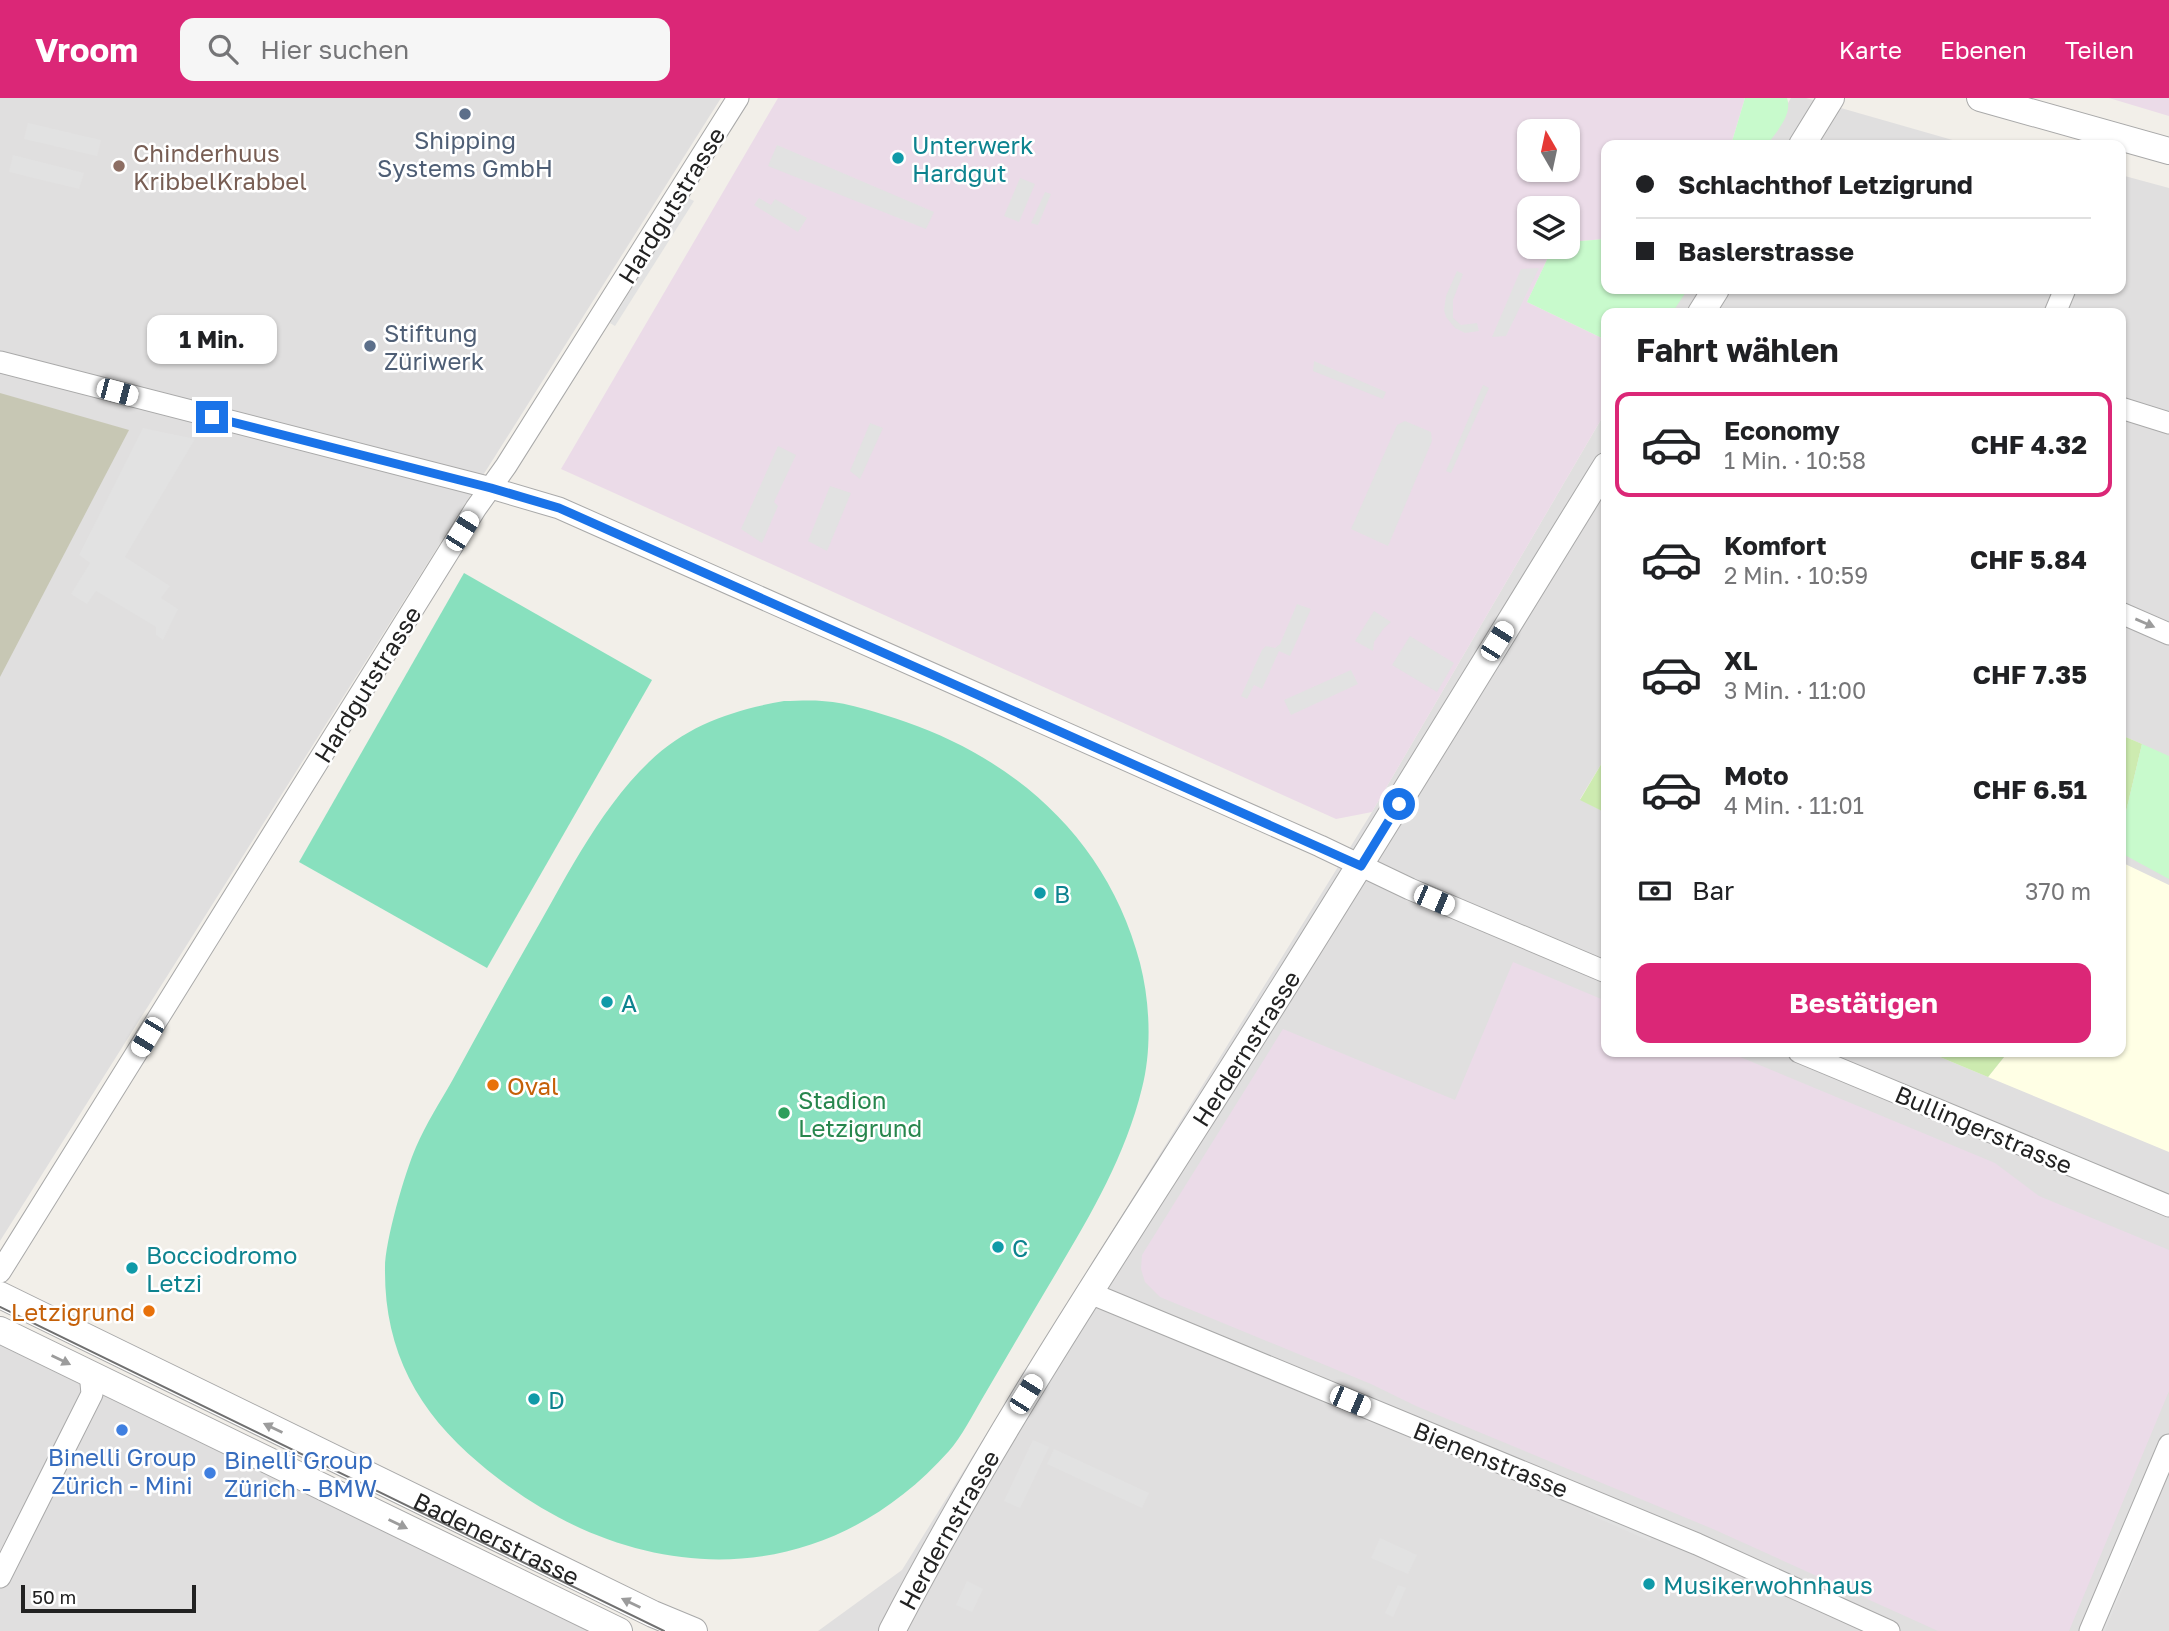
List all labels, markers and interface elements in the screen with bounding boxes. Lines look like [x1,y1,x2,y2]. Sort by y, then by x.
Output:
search box [180,18,670,81]
text: Vroom [35,30,138,69]
icon: search [204,30,242,68]
text: Hier suchen [260,34,409,65]
text: Karte [1839,35,1902,64]
text: Ebenen [1940,35,2027,64]
text: Teilen [2065,35,2134,64]
marker: Shipping Systems GmbH [457,106,473,122]
north arrow [1517,119,1580,182]
map controls [1517,119,1580,259]
street label: Hardgutstrasse [611,121,731,289]
place label: Shipping Systems GmbH [377,125,553,182]
place label: Unterwerk Hardgut [912,130,1033,187]
place label: Chinderhuus KribbelKrabbel [133,138,307,195]
marker: Unterwerk Hardgut [890,150,906,166]
marker: Chinderhuus KribbelKrabbel [111,158,127,174]
text: Schlachthof Letzigrund [1678,169,1973,200]
button: layers [1517,196,1580,259]
text: Baslerstrasse [1678,236,1854,267]
callout: 1 Min. [147,316,277,364]
place label: Stiftung Züriwerk [384,318,484,375]
text: 1 Min. [179,325,245,353]
text: Fahrt wählen [1636,331,1839,369]
marker: Stiftung Züriwerk [362,338,378,354]
car [94,376,141,408]
route end [196,401,228,433]
icon: car [1640,413,1703,476]
text: Economy [1724,415,1840,446]
text: CHF 4.32 [1971,429,2087,460]
text: 1 Min. · 10:58 [1724,446,1866,474]
car [442,508,483,554]
icon: car [1640,528,1703,591]
text: Komfort [1724,530,1827,561]
text: CHF 5.84 [1970,544,2087,575]
text: 2 Min. · 10:59 [1724,561,1868,589]
street label: Hardgutstrasse [307,600,427,768]
one-way arrow [2135,617,2155,629]
car [1477,618,1518,664]
icon: car [1640,643,1703,706]
text: XL [1724,645,1758,676]
text: CHF 7.35 [1973,659,2087,690]
text: 3 Min. · 11:00 [1724,676,1866,704]
icon: car [1640,758,1703,821]
text: Moto [1724,760,1789,791]
text: CHF 6.51 [1973,774,2087,805]
route start [1383,788,1415,820]
text: 4 Min. · 11:01 [1724,791,1864,819]
icon: cash [1636,872,1674,910]
text: Bar [1692,875,1734,906]
text: 370 m [2025,877,2091,905]
place label: B [1054,879,1070,908]
car [1411,882,1458,918]
marker: B [1032,885,1048,901]
button: Bestätigen [1636,963,2091,1043]
street label: Herdernstrasse [1185,965,1305,1131]
place label: A [621,988,637,1017]
marker: A [599,994,615,1010]
car [128,1014,167,1060]
place label: Oval [507,1071,559,1100]
marker: Oval [485,1077,501,1093]
street label: Bullingerstrasse [1891,1079,2077,1179]
place label: Stadion Letzigrund [798,1085,922,1142]
marker: Stadion Letzigrund [776,1105,792,1121]
place label: C [1012,1233,1028,1262]
marker: C [990,1239,1006,1255]
place label: Bocciodromo Letzi [146,1240,297,1297]
marker: Bocciodromo Letzi [124,1260,140,1276]
place label: Letzigrund [11,1297,135,1326]
marker: Letzigrund [141,1303,157,1319]
one-way arrow [51,1354,71,1365]
car [1006,1371,1047,1417]
car [1327,1383,1374,1419]
place label: D [548,1385,565,1414]
marker: D [526,1391,542,1407]
street label: Bienenstrasse [1409,1415,1573,1503]
marker: Binelli Group Zürich - Mini [114,1422,130,1438]
one-way arrow [263,1423,283,1434]
place label: Binelli Group Zürich - Mini [48,1442,196,1499]
street label: Herdernstrasse [892,1444,1004,1614]
place label: Binelli Group Zürich - BMW [224,1445,377,1502]
marker: Binelli Group Zürich - BMW [202,1465,218,1481]
street label: Badenerstrasse [409,1485,584,1590]
one-way arrow [388,1518,408,1529]
place label: Musikerwohnhaus [1663,1570,1873,1599]
marker: Musikerwohnhaus [1641,1576,1657,1592]
scale bar [21,1582,196,1614]
text: 50 m [32,1585,76,1608]
one-way arrow [621,1598,641,1609]

